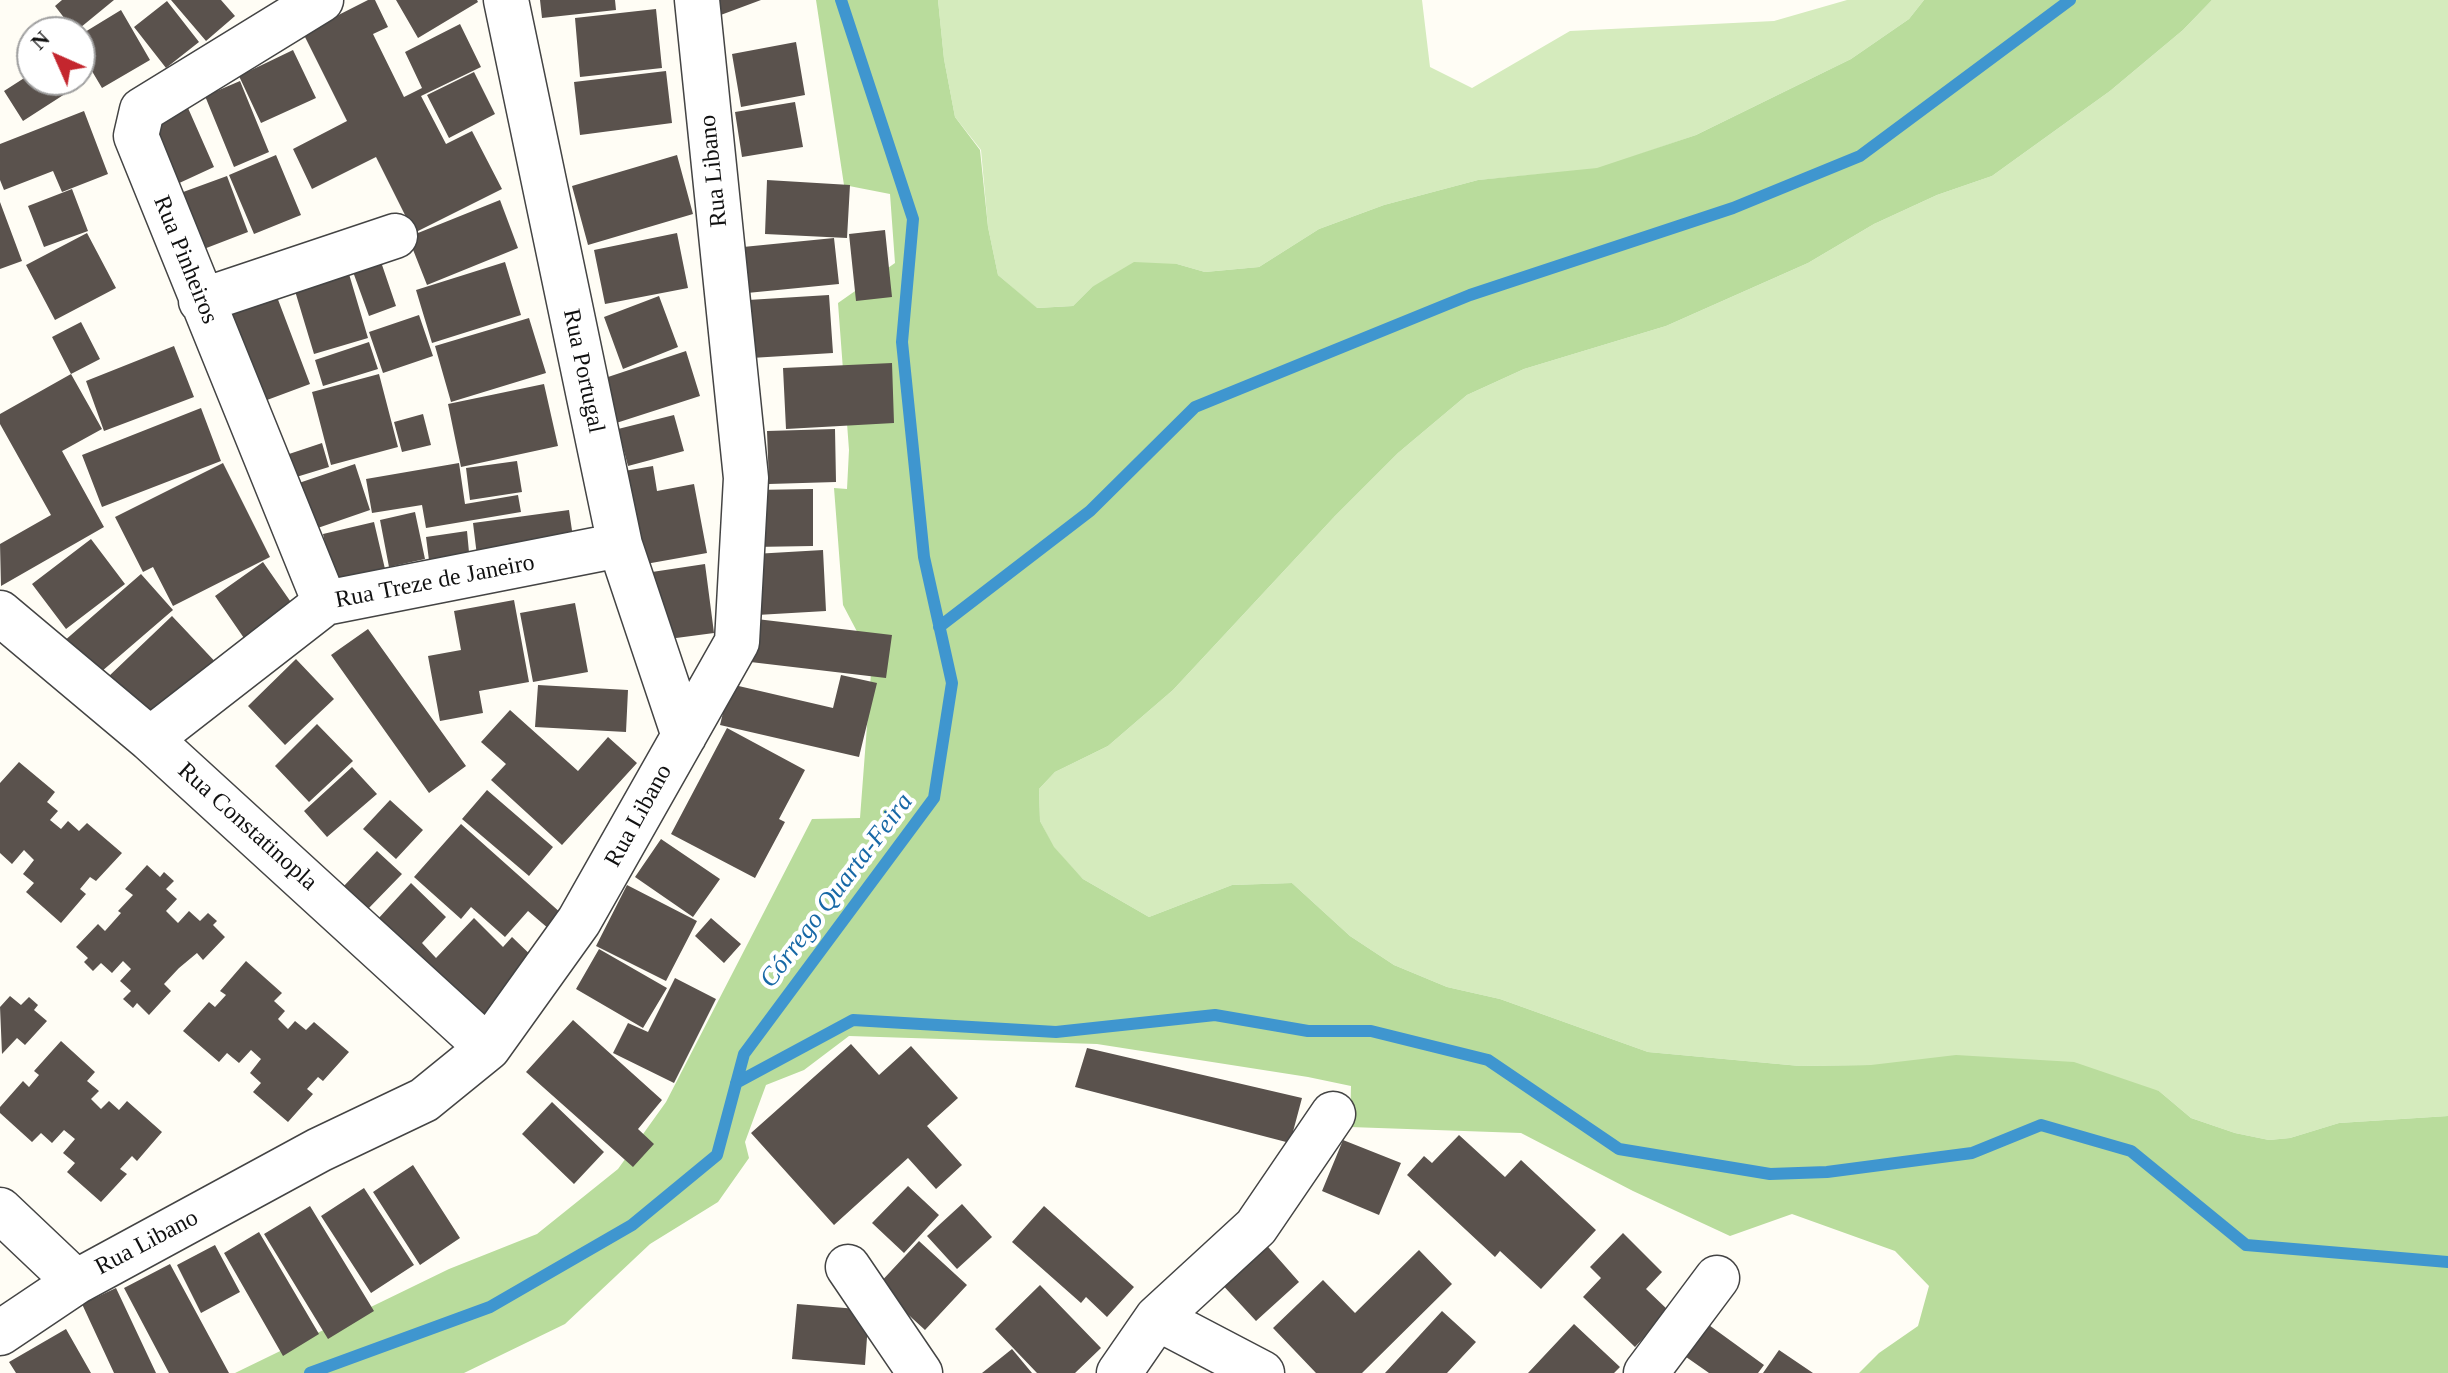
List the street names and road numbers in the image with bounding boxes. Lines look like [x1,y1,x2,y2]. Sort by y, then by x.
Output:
street label: Rua Libano [694,113,734,229]
street label: Rua Pinheiros [146,192,224,328]
street label: Rua Portugal [556,306,610,436]
street label: Rua Treze de Janeiro [333,549,537,615]
street label: Rua Constatinopla [171,757,323,897]
street label: Rua Libano [599,760,679,872]
street label: Rua Libano [91,1204,203,1282]

